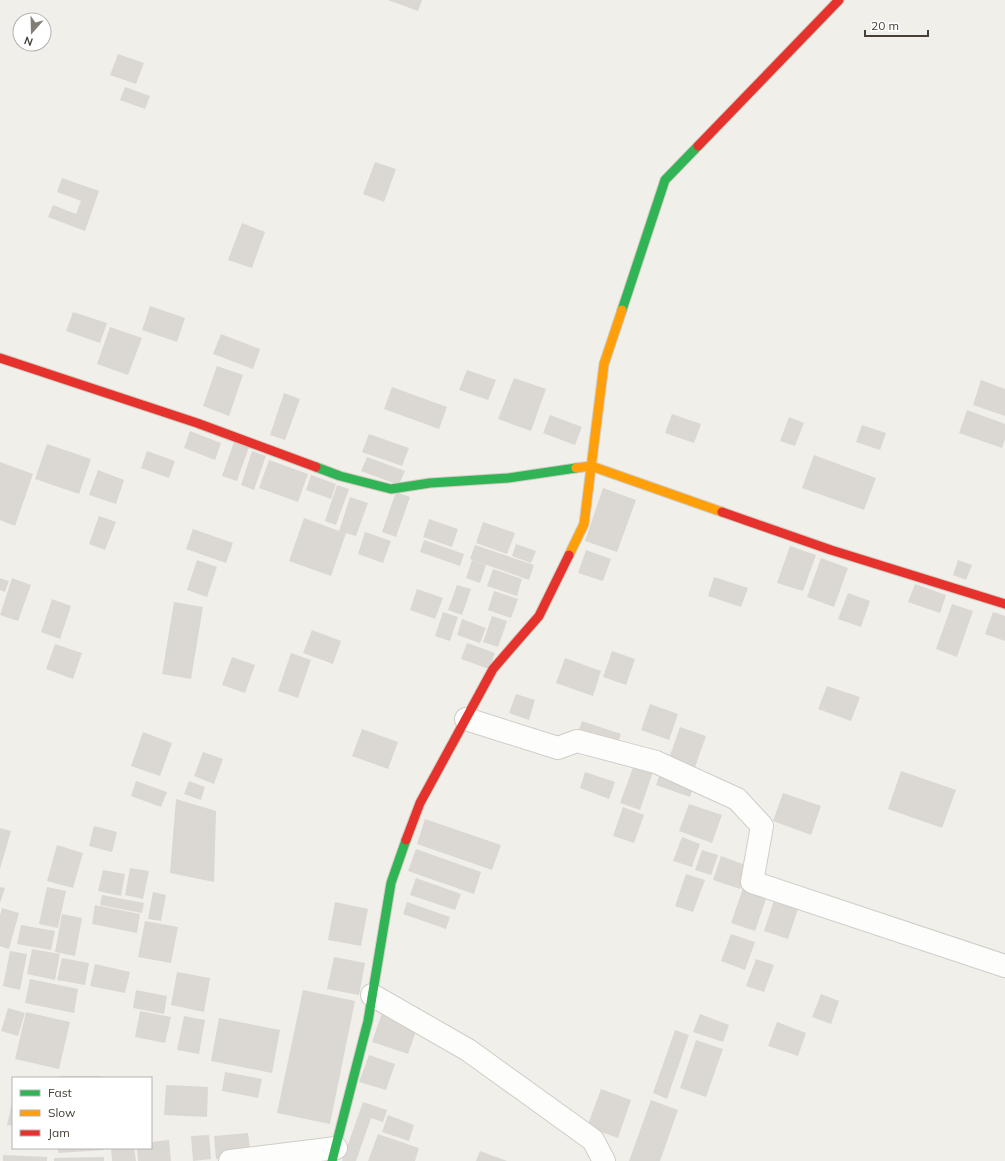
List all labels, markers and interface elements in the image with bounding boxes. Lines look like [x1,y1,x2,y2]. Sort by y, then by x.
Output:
north arrow [12,12,52,52]
scale bar [865,12,928,38]
text: 20 m [871,18,899,33]
text: N [22,33,35,49]
legend [12,1077,152,1149]
text: Fast [48,1085,72,1100]
text: Slow [48,1105,76,1120]
text: Jam [48,1125,70,1140]

